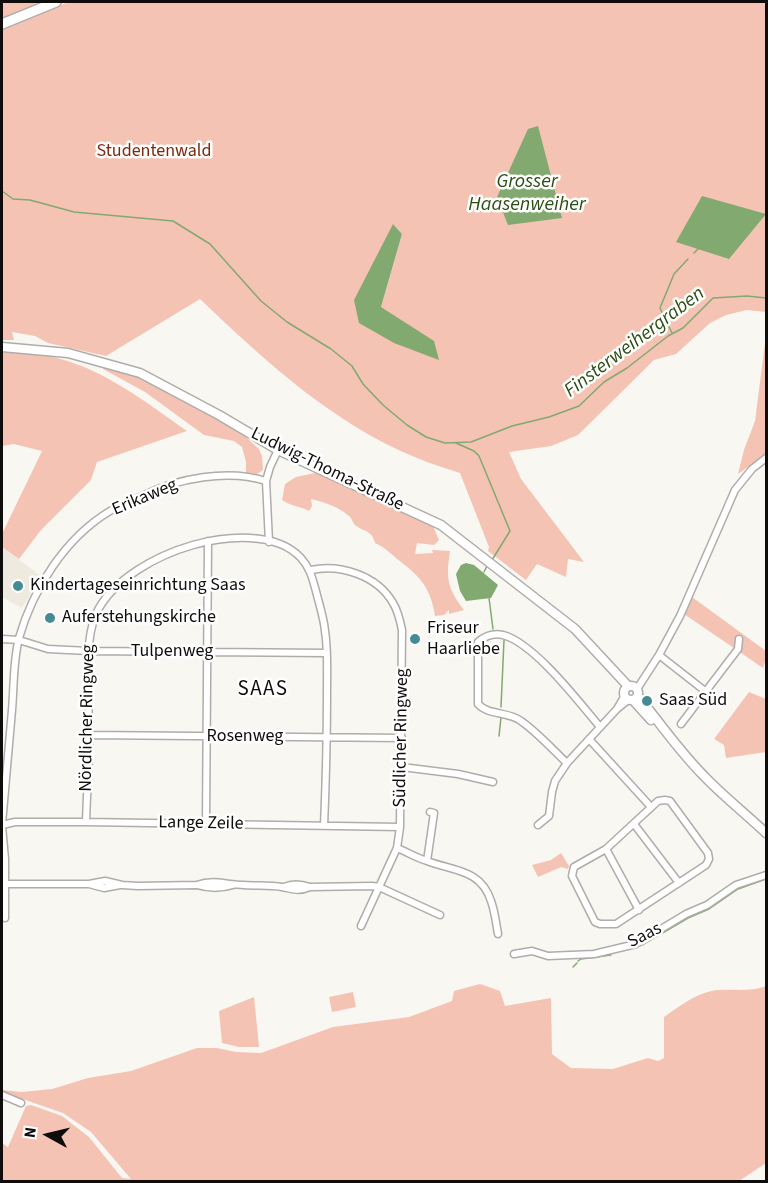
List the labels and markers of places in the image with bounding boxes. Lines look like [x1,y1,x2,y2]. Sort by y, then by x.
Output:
place label: Kindertageseinrichtung Saas [30,575,245,597]
marker: Kindertageseinrichtung Saas [11,579,25,593]
place label: Auferstehungskirche [62,607,216,629]
marker: Auferstehungskirche [43,611,57,625]
place label: Friseur Haarliebe [427,618,500,660]
marker: Friseur Haarliebe [408,632,422,646]
place label: Saas Süd [659,690,727,712]
marker: Saas Süd [640,694,654,708]

